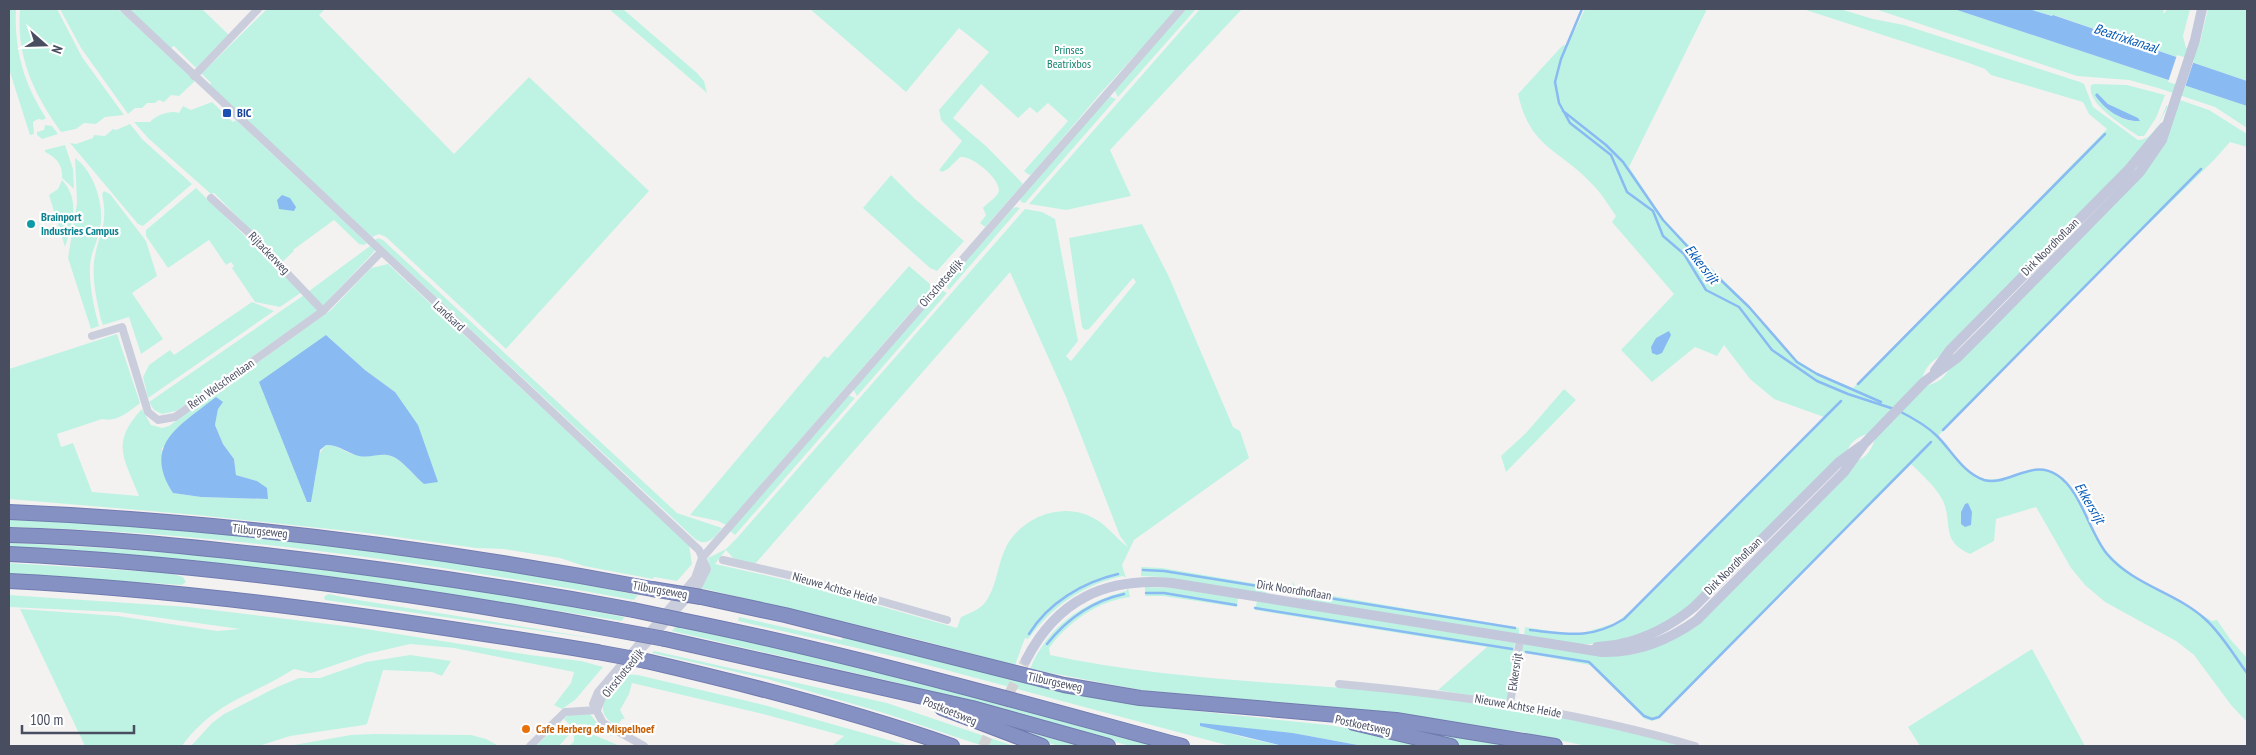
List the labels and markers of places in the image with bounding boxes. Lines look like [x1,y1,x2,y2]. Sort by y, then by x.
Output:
place label: BIC [237,105,252,120]
marker: BIC [221,107,233,119]
place label: Brainport Industries Campus [41,209,119,238]
marker: Brainport Industries Campus [25,218,37,230]
place label: Cafe Herberg de Mispelhoef [536,721,655,736]
marker: Cafe Herberg de Mispelhoef [520,723,532,735]

